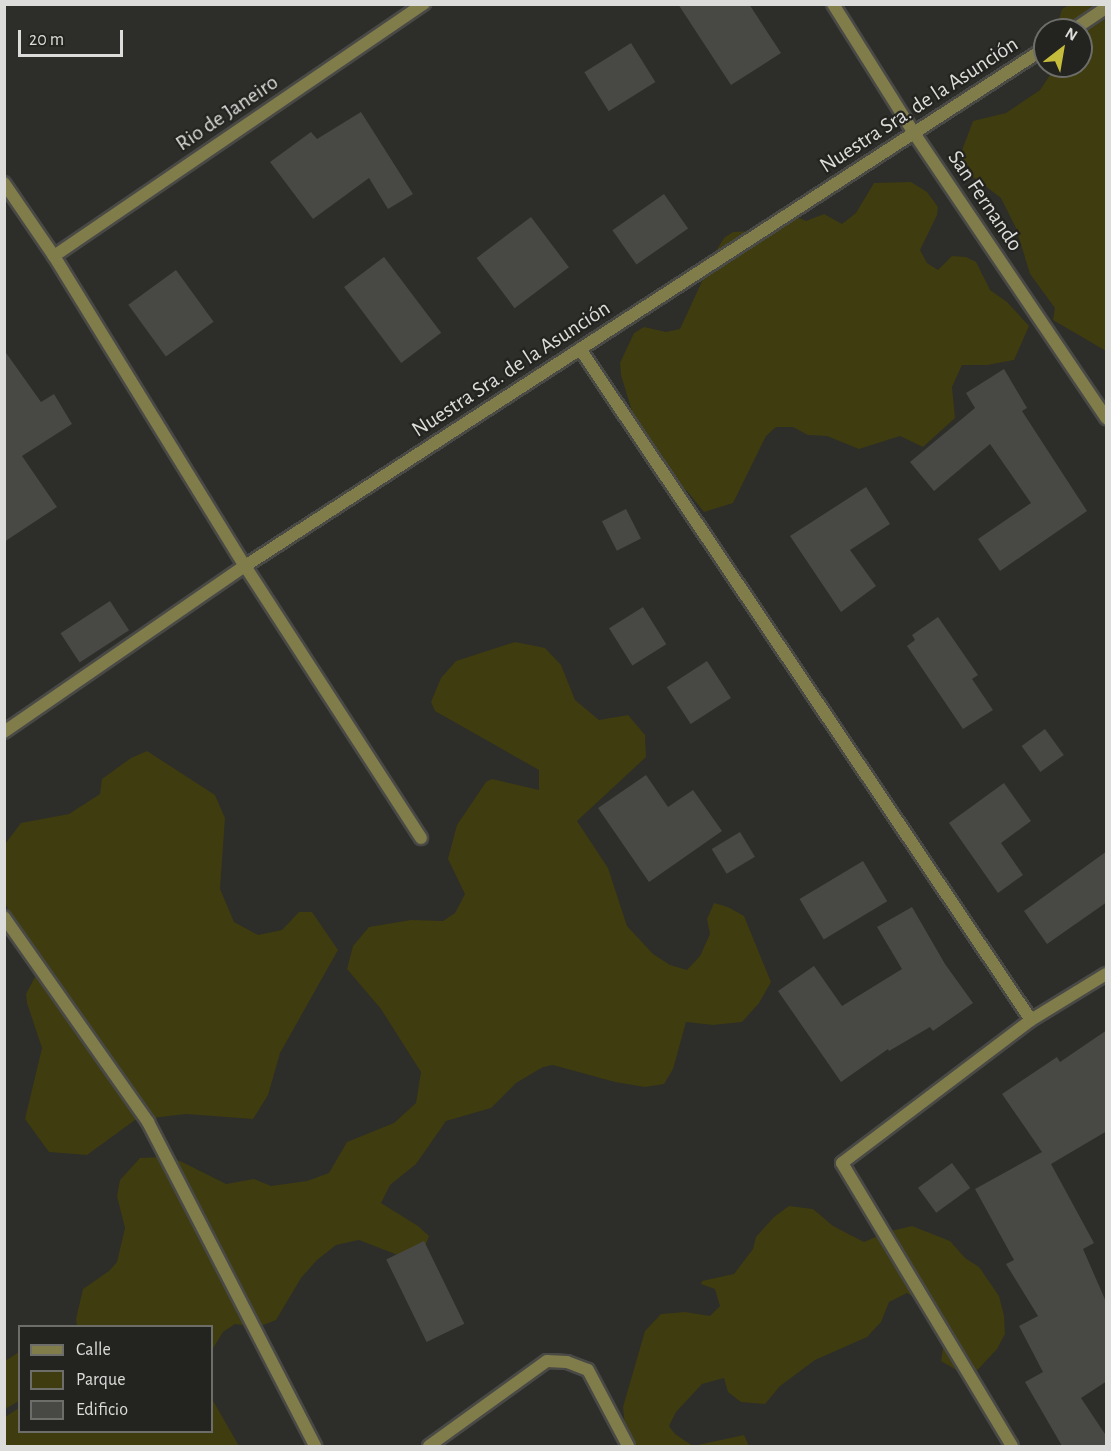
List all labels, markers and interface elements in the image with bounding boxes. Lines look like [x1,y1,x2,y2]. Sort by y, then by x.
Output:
scale bar [21,18,126,56]
north arrow [1033,18,1093,78]
text: N [1062,25,1080,44]
text: 20 m [29,31,64,49]
street label: Nuestra Sra. de la Asunción [815,31,1023,179]
street label: Rio de Janeiro [171,69,283,157]
street label: San Fernando [942,146,1028,256]
street label: Nuestra Sra. de la Asunción [407,295,615,443]
legend [18,1325,213,1433]
text: Calle [76,1341,111,1359]
text: Parque [76,1371,125,1389]
text: Edificio [76,1401,128,1419]

